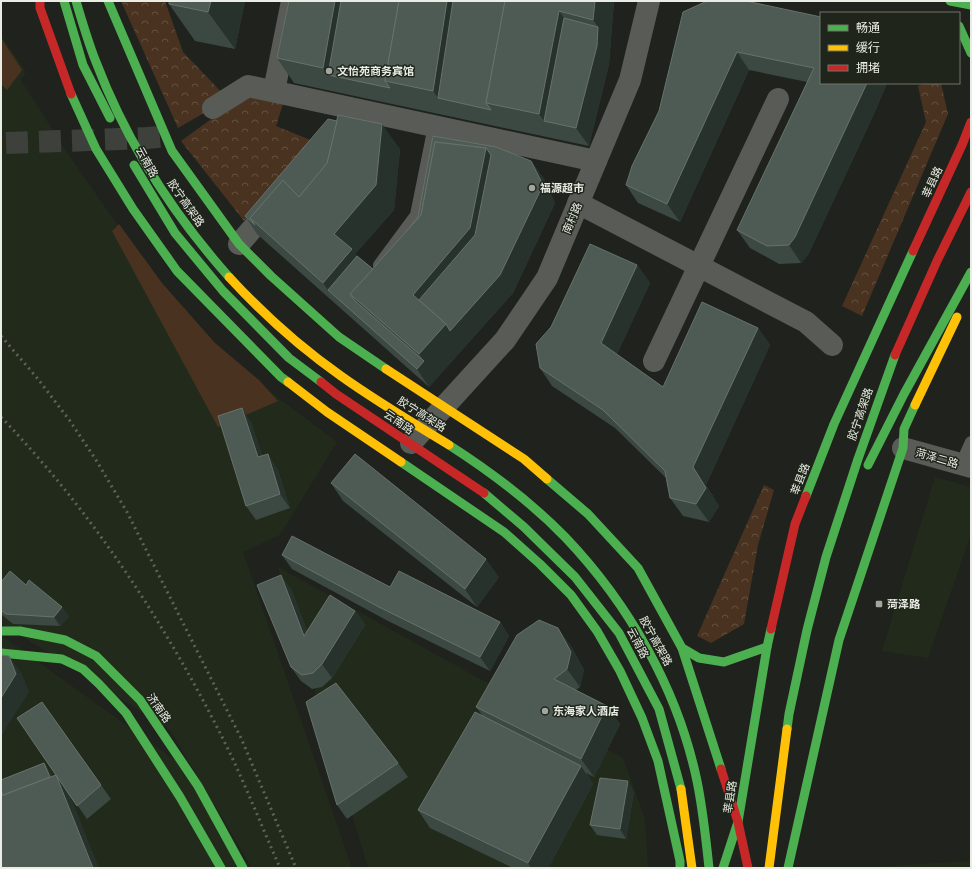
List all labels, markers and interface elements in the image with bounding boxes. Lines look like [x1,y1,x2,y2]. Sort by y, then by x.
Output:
legend [820,12,960,84]
text: 畅通 [856,20,880,36]
text: 缓行 [856,40,880,56]
text: 拥堵 [856,60,880,76]
place label: 文怡苑商务宾馆 [337,64,414,78]
marker: 文怡苑商务宾馆 [324,66,334,76]
street label: 云南路 [133,144,161,180]
street label: 莘县路 [919,164,945,200]
street label: 胶宁高架路 [164,176,208,230]
place label: 福源超市 [540,181,584,195]
marker: 福源超市 [527,183,537,193]
street label: 南村路 [559,200,585,236]
street label: 胶宁高架路 [844,386,876,442]
street label: 胶宁高架路 [395,393,449,435]
street label: 云南路 [381,407,417,437]
street label: 菏泽二路 [914,445,960,471]
street label: 莘县路 [788,461,812,497]
place label: 菏泽路 [887,597,921,611]
marker: 菏泽路 [874,599,884,609]
street label: 胶宁高架路 [637,614,675,668]
street label: 云南路 [624,625,652,661]
street label: 济南路 [144,690,174,726]
place label: 东海家人酒店 [553,704,619,718]
marker: 东海家人酒店 [540,706,550,716]
street label: 莘县路 [721,780,739,814]

